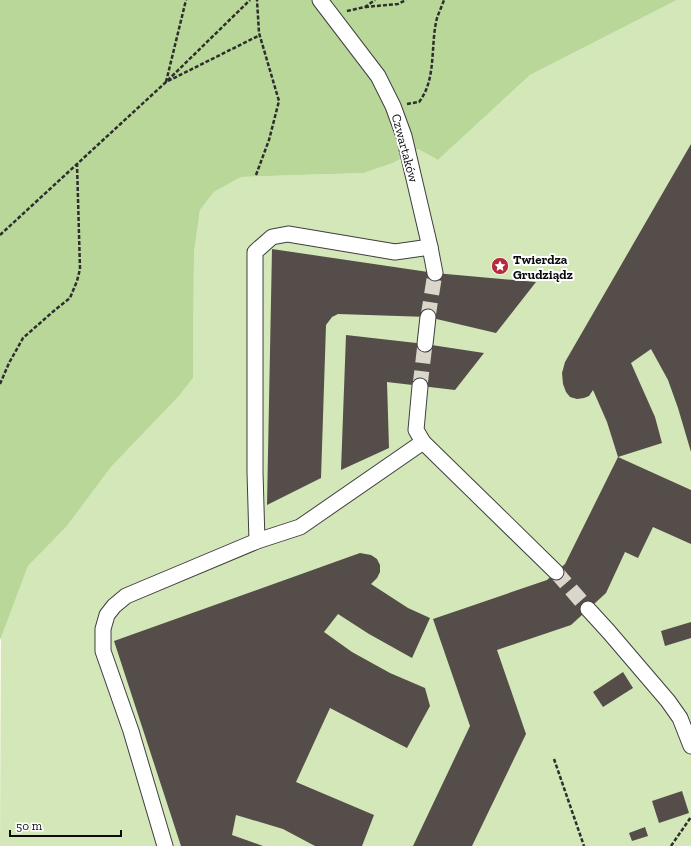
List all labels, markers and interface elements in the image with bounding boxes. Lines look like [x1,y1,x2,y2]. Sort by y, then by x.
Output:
street label: Czwartaków [389,112,421,184]
place label: Twierdza Grudziądz [513,252,573,282]
place icon: Twierdza Grudziądz [490,256,510,276]
scale bar [10,812,121,838]
text: 50 m [16,819,43,833]

